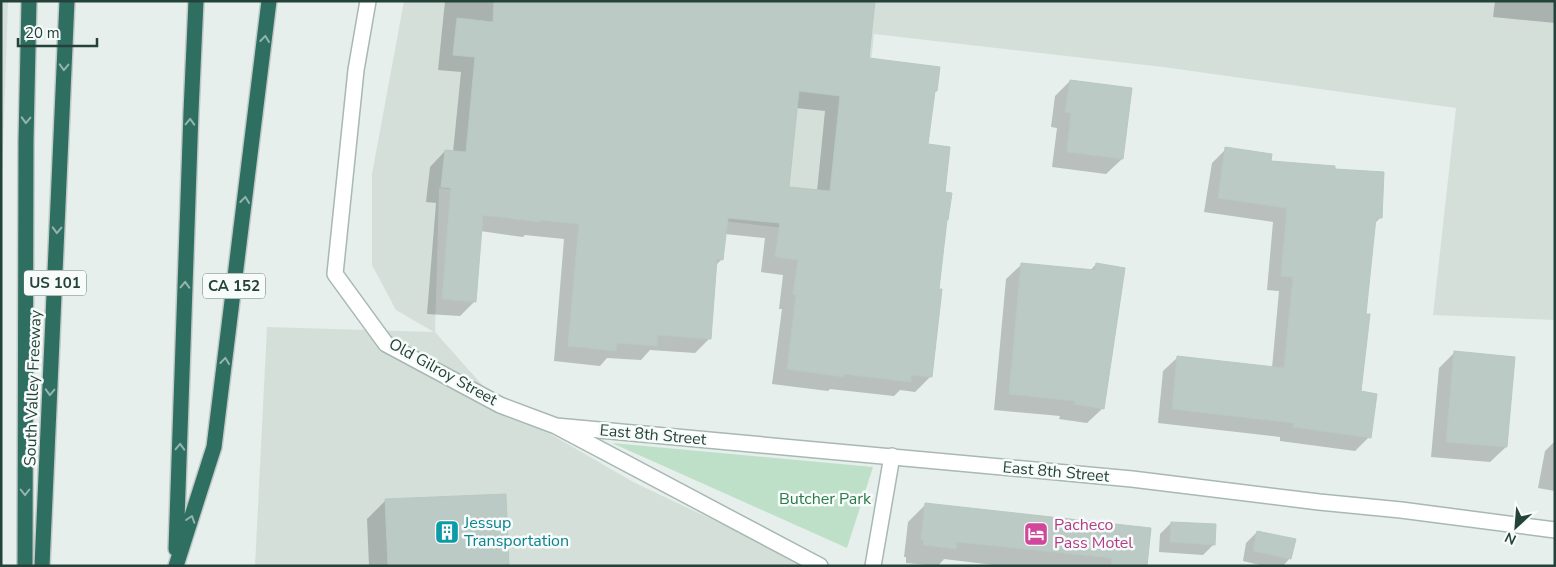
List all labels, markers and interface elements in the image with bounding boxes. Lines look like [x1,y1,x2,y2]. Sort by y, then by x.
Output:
scale bar [18,15,96,47]
text: 20 m [25,23,60,43]
one-way arrow [259,34,270,42]
one-way arrow [59,64,69,72]
one-way arrow [21,116,31,124]
one-way arrow [185,118,195,126]
one-way arrow [239,196,250,204]
one-way arrow [52,226,62,234]
road number: US 101 [24,270,86,296]
road number: CA 152 [203,274,265,298]
one-way arrow [180,280,190,288]
street label: South Valley Freeway [19,309,47,466]
street label: Old Gilroy Street [385,333,502,411]
one-way arrow [219,357,230,365]
one-way arrow [44,388,55,396]
street label: East 8th Street [599,419,708,451]
one-way arrow [174,443,185,451]
street label: East 8th Street [1002,456,1111,488]
park label: Butcher Park [779,488,872,510]
one-way arrow [20,489,30,497]
north arrow [1491,502,1541,552]
place label: Jessup Transportation [463,512,569,552]
place label: Pacheco Pass Motel [1054,514,1133,554]
one-way arrow [185,516,195,524]
building icon: Jessup Transportation [434,519,460,545]
hotel icon: Pacheco Pass Motel [1023,521,1049,547]
text: N [1502,527,1519,549]

